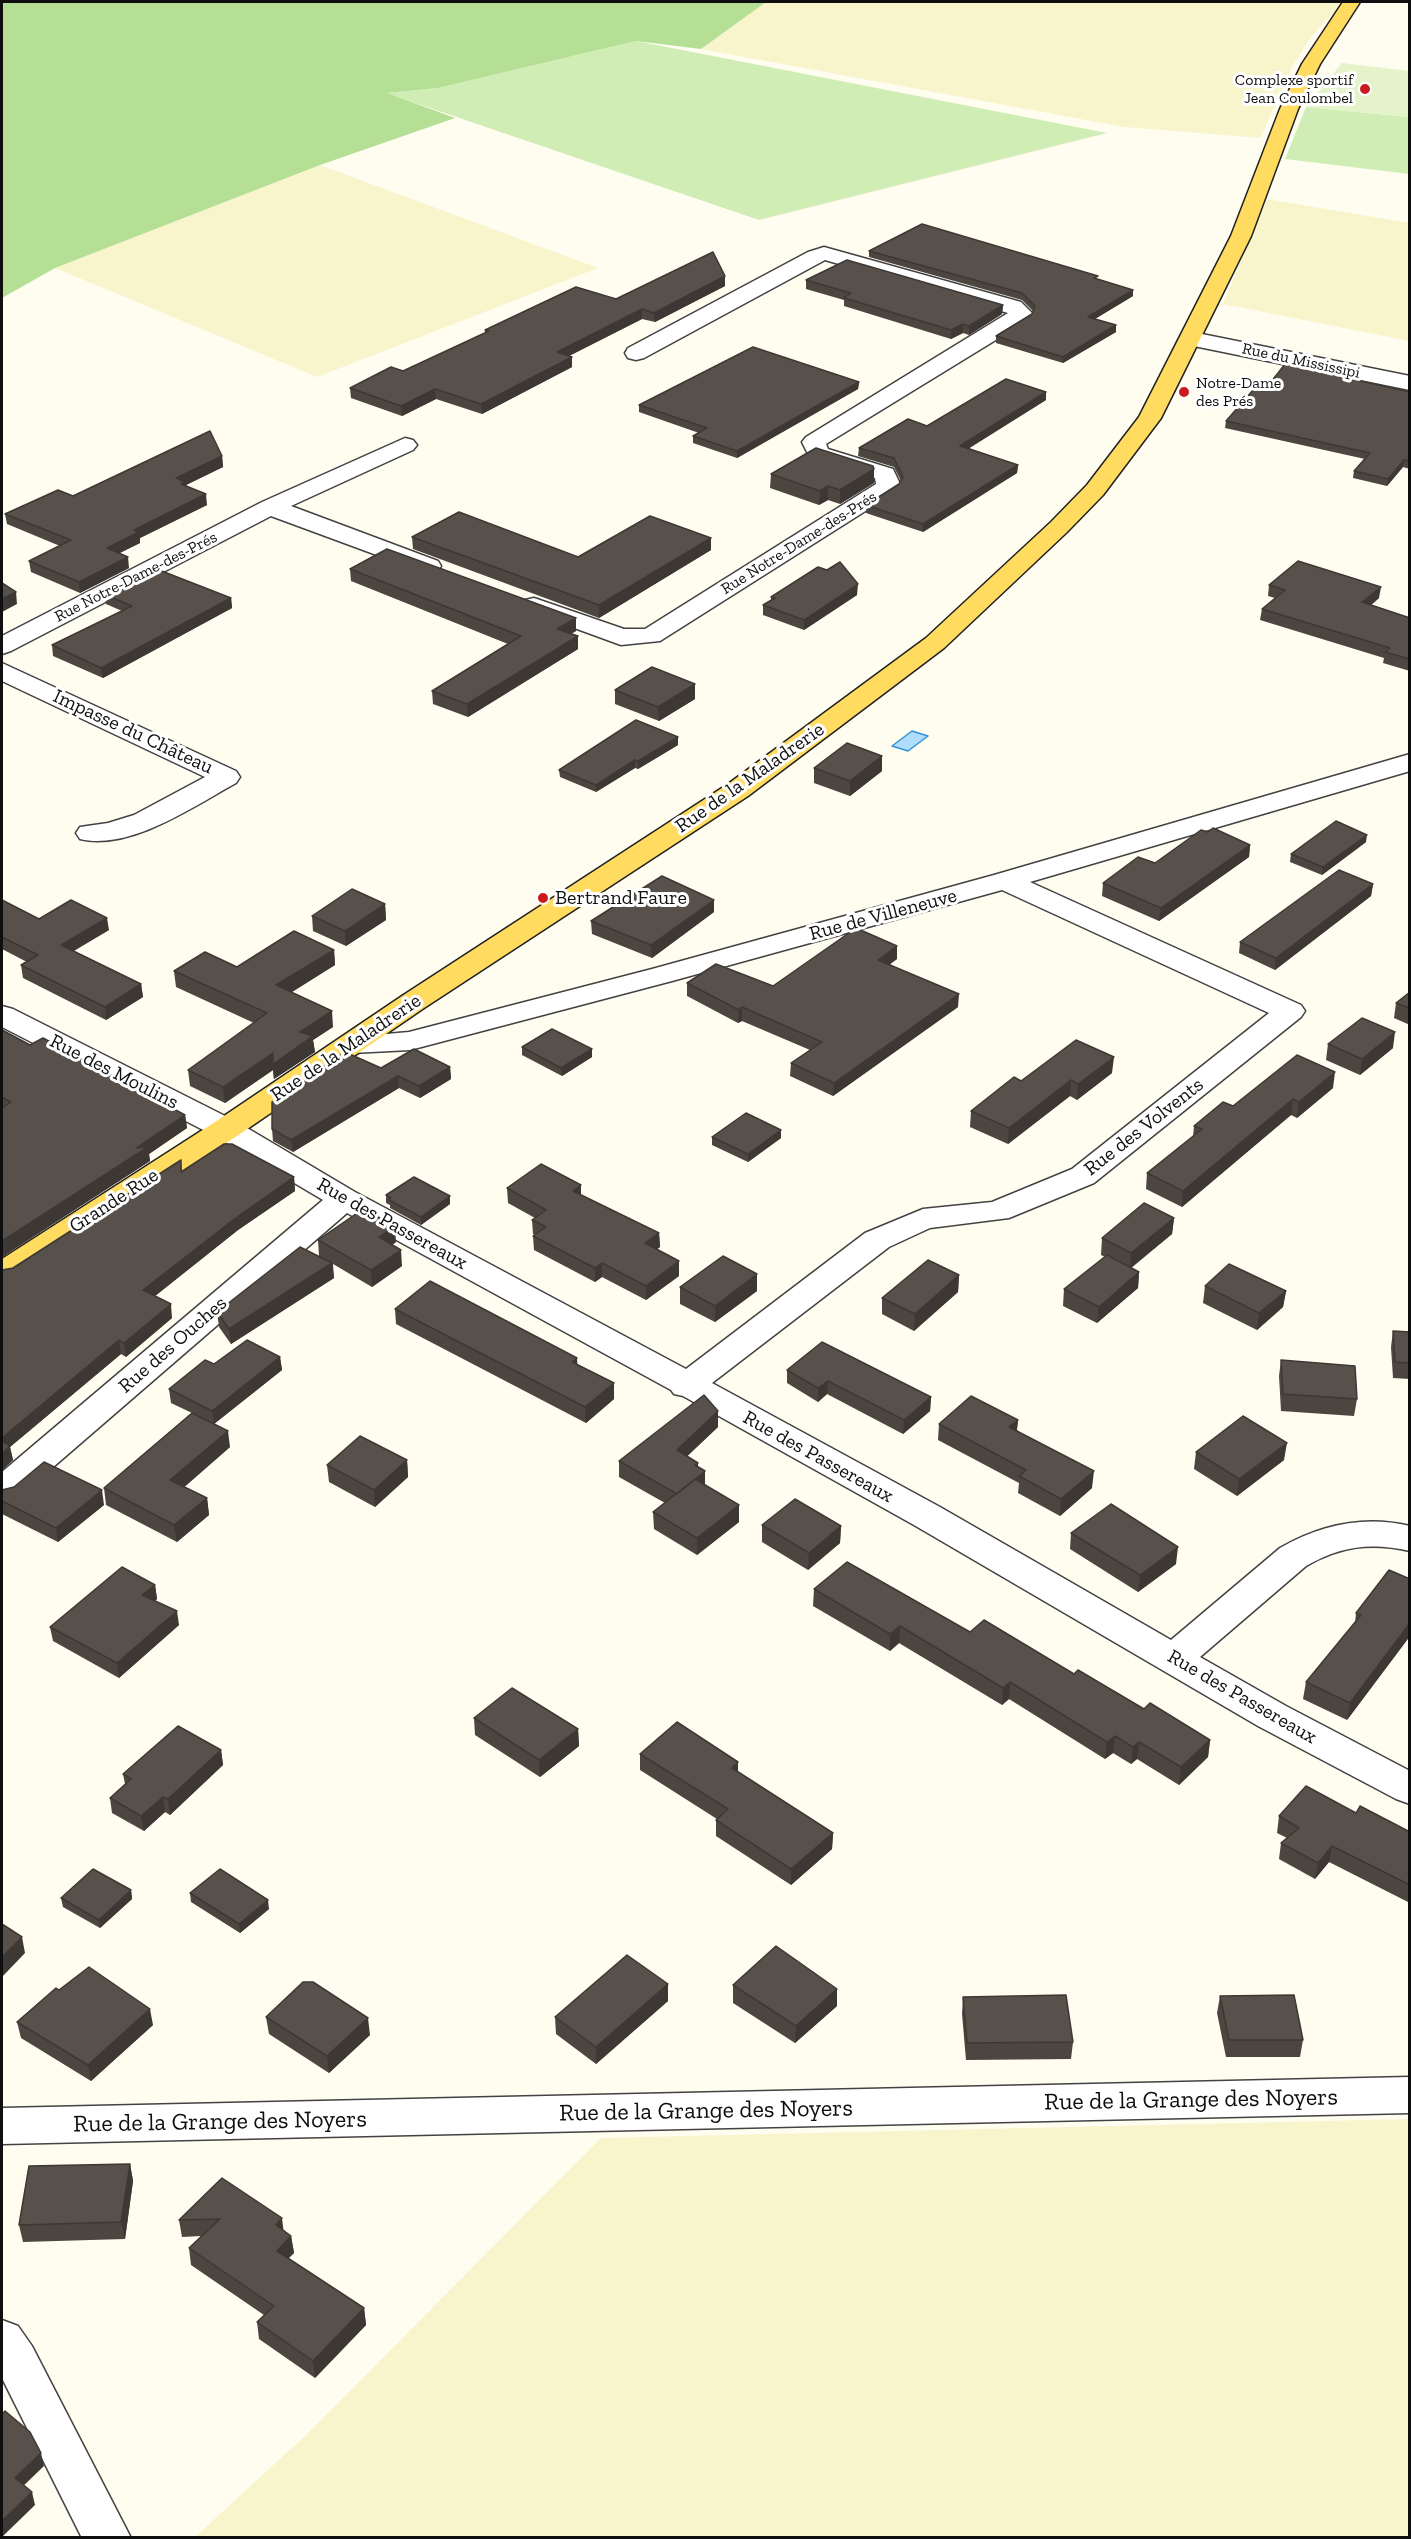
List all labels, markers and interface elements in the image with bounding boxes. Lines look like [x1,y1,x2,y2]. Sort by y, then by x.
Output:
place label: Complexe sportif Jean Coulombel [1235,70,1353,108]
marker: Complexe sportif Jean Coulombel [1358,82,1372,96]
street label: Rue du Mississipi [1240,339,1362,383]
place label: Notre-Dame des Prés [1196,373,1281,411]
marker: Notre-Dame des Prés [1177,385,1191,399]
street label: Rue Notre-Dame-des-Prés [718,487,880,599]
street label: Rue Notre-Dame-des-Prés [52,528,220,626]
street label: Impasse du Château [49,684,217,780]
street label: Rue de la Maladrerie [671,718,829,838]
street label: Rue de Villeneuve [807,884,959,946]
place label: Bertrand Faure [555,886,687,910]
marker: Bertrand Faure [536,891,550,905]
street label: Rue de la Maladrerie [266,989,426,1107]
street label: Rue des Moulins [46,1029,182,1115]
street label: Rue des Volvents [1079,1073,1209,1181]
street label: Grande Rue [65,1163,163,1239]
street label: Rue des Passereaux [313,1173,471,1275]
street label: Rue des Ouches [114,1291,232,1399]
street label: Rue des Passereaux [739,1406,897,1508]
street label: Rue des Passereaux [1163,1645,1321,1749]
street label: Rue de la Grange des Noyers [1044,2083,1338,2117]
street label: Rue de la Grange des Noyers [559,2094,853,2128]
street label: Rue de la Grange des Noyers [73,2105,367,2139]

